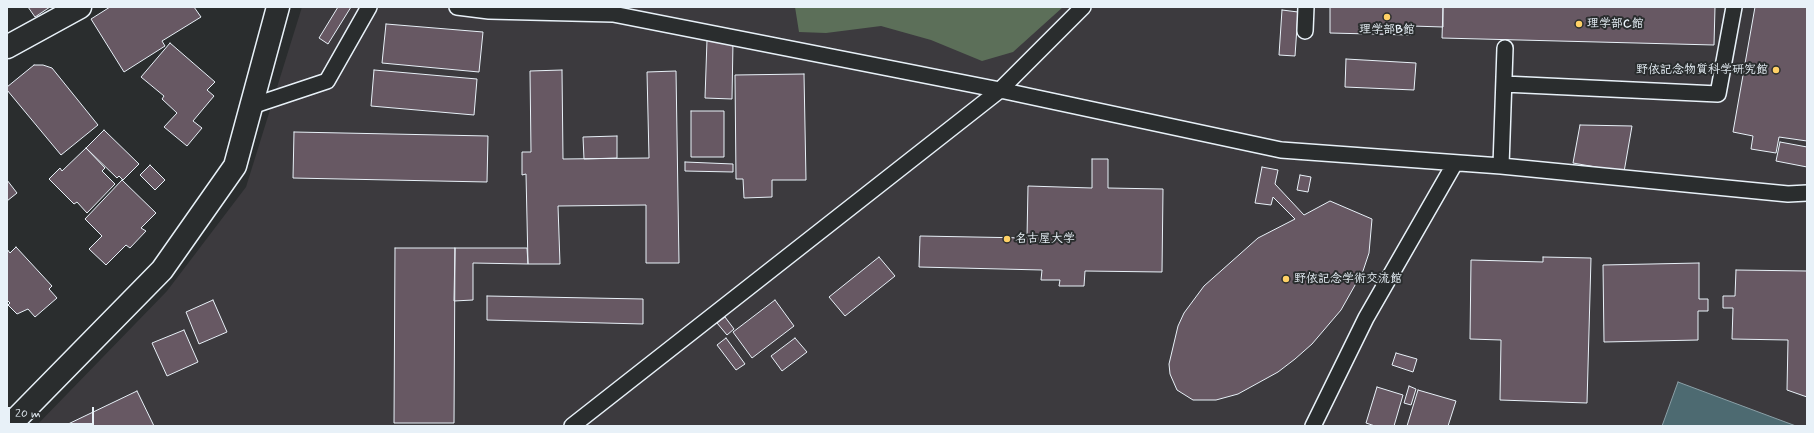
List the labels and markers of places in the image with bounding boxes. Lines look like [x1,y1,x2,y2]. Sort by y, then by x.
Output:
marker: 理学部B館 [1382,12,1392,22]
place label: 理学部C館 [1587,17,1644,31]
marker: 理学部C館 [1574,19,1584,29]
place label: 理学部B館 [1359,23,1415,37]
place label: 野依記念物質科学研究館 [1636,63,1768,77]
marker: 野依記念物質科学研究館 [1771,65,1781,75]
place label: 名古屋大学 [1015,232,1075,246]
marker: 名古屋大学 [1002,234,1012,244]
place label: 野依記念学術交流館 [1294,272,1402,286]
marker: 野依記念学術交流館 [1281,274,1291,284]

